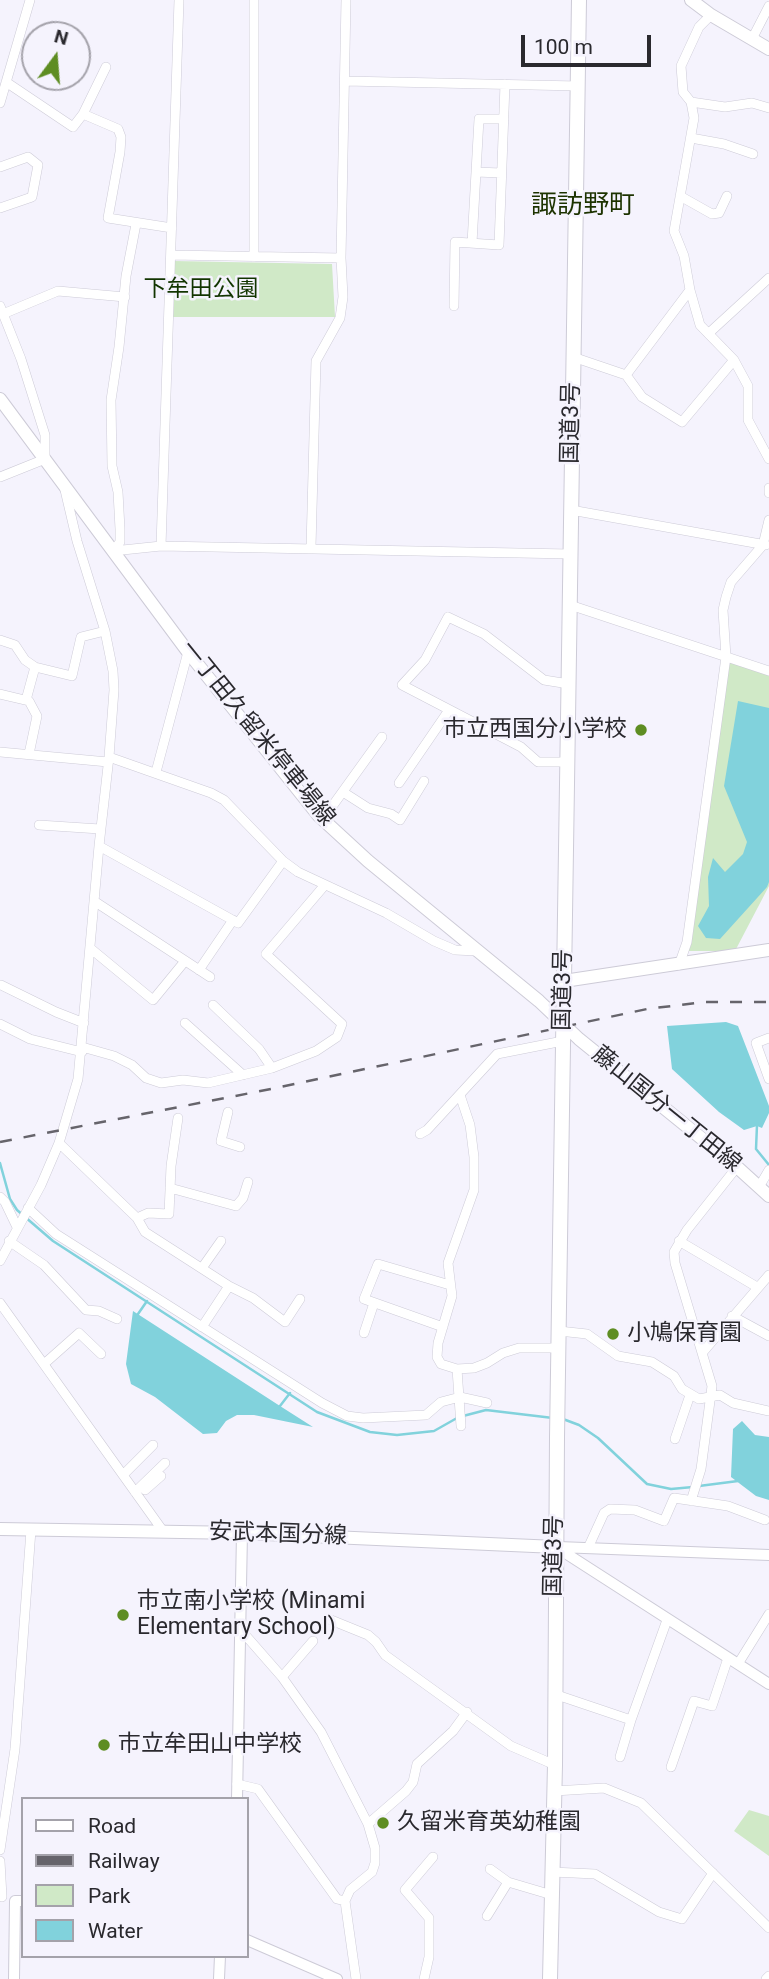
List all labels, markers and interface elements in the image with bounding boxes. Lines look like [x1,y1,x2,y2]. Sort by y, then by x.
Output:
north arrow [21,21,91,91]
scale bar [524,21,654,65]
text: N [52,24,71,50]
text: 100 m [534,35,593,59]
district label: 諏訪野町 [531,190,635,222]
park label: 下牟田公園 [144,276,258,304]
street label: 国道3号 [557,382,587,464]
street label: 一丁田久留米停車場線 [174,636,340,832]
place label: 市立西国分小学校 [443,716,627,744]
marker: 市立西国分小学校 [633,722,649,738]
street label: 国道3号 [549,949,579,1031]
street label: 藤山国分一丁田線 [586,1041,746,1179]
place label: 小鳩保育園 [627,1320,742,1348]
marker: 小鳩保育園 [605,1326,621,1342]
street label: 国道3号 [540,1515,570,1597]
street label: 安武本国分線 [209,1519,347,1551]
place label: 市立南小学校 (Minami Elementary School) [137,1588,365,1642]
marker: 市立南小学校 (Minami Elementary School) [115,1607,131,1623]
place label: 市立牟田山中学校 [118,1731,302,1759]
marker: 市立牟田山中学校 [96,1737,112,1753]
legend [21,1797,248,1958]
place label: 久留米育英幼稚園 [397,1809,581,1837]
text: Road [88,1814,136,1838]
marker: 久留米育英幼稚園 [375,1815,391,1831]
text: Railway [88,1849,160,1873]
text: Park [88,1884,130,1908]
text: Water [88,1919,143,1943]

